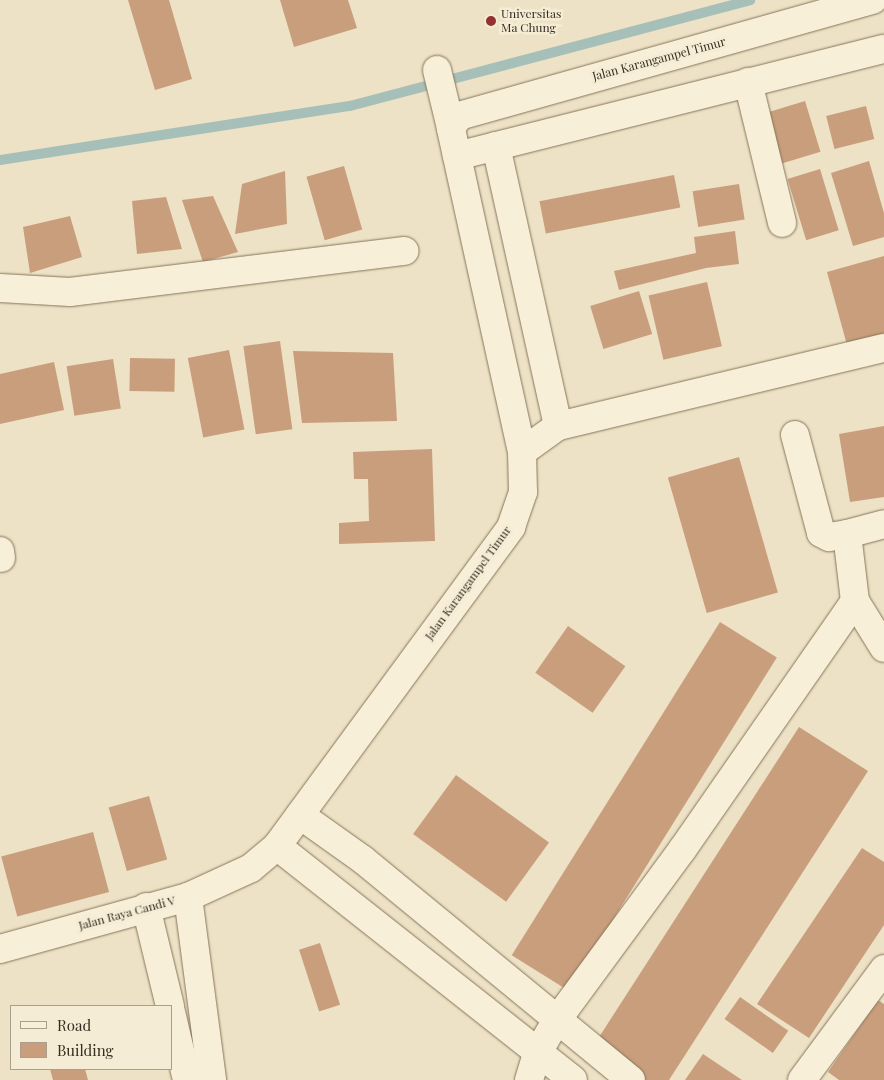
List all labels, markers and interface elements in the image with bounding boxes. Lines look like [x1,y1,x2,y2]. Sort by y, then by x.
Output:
place label: Universitas Ma Chung [501,7,561,35]
marker: Universitas Ma Chung [485,15,497,27]
street label: Jalan Karangampel Timur [591,34,727,84]
street label: Jalan Karangampel Timur [422,523,514,643]
street label: Jalan Raya Candi V [77,893,177,933]
legend [10,1005,172,1070]
text: Road [57,1015,91,1035]
text: Building [57,1040,113,1060]

